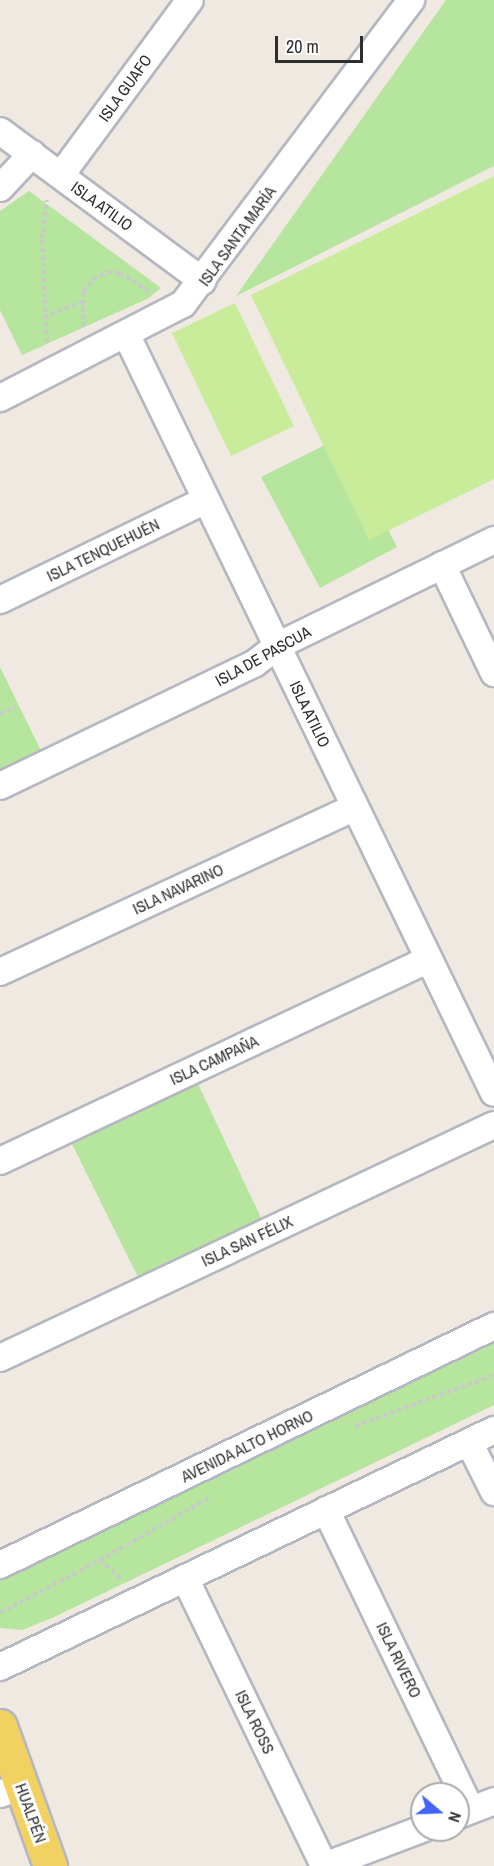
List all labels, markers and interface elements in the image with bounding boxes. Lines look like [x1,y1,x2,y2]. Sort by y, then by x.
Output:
scale bar [278,24,366,62]
text: 20 m [286,34,319,59]
street label: ISLA GUAFO [94,51,156,125]
street label: ISLA ATILIO [67,177,137,235]
street label: ISLA SANTA MARÍA [194,182,280,290]
street label: ISLA TENQUEHUÉN [43,514,163,586]
street label: ISLA DE PASCUA [212,622,314,690]
street label: ISLA ATILIO [285,677,335,751]
street label: ISLA NAVARINO [129,859,227,919]
street label: ISLA CAMPAÑA [166,1031,262,1089]
street label: ISLA SAN FÉLIX [198,1211,296,1271]
street label: AVENIDA ALTO HORNO [177,1405,317,1487]
street label: ISLA RIVERO [372,1619,426,1701]
street label: ISLA ROSS [231,1687,279,1757]
street label: HUALPÉN [11,1781,51,1845]
north arrow [410,1782,470,1842]
text: N [443,1809,467,1825]

